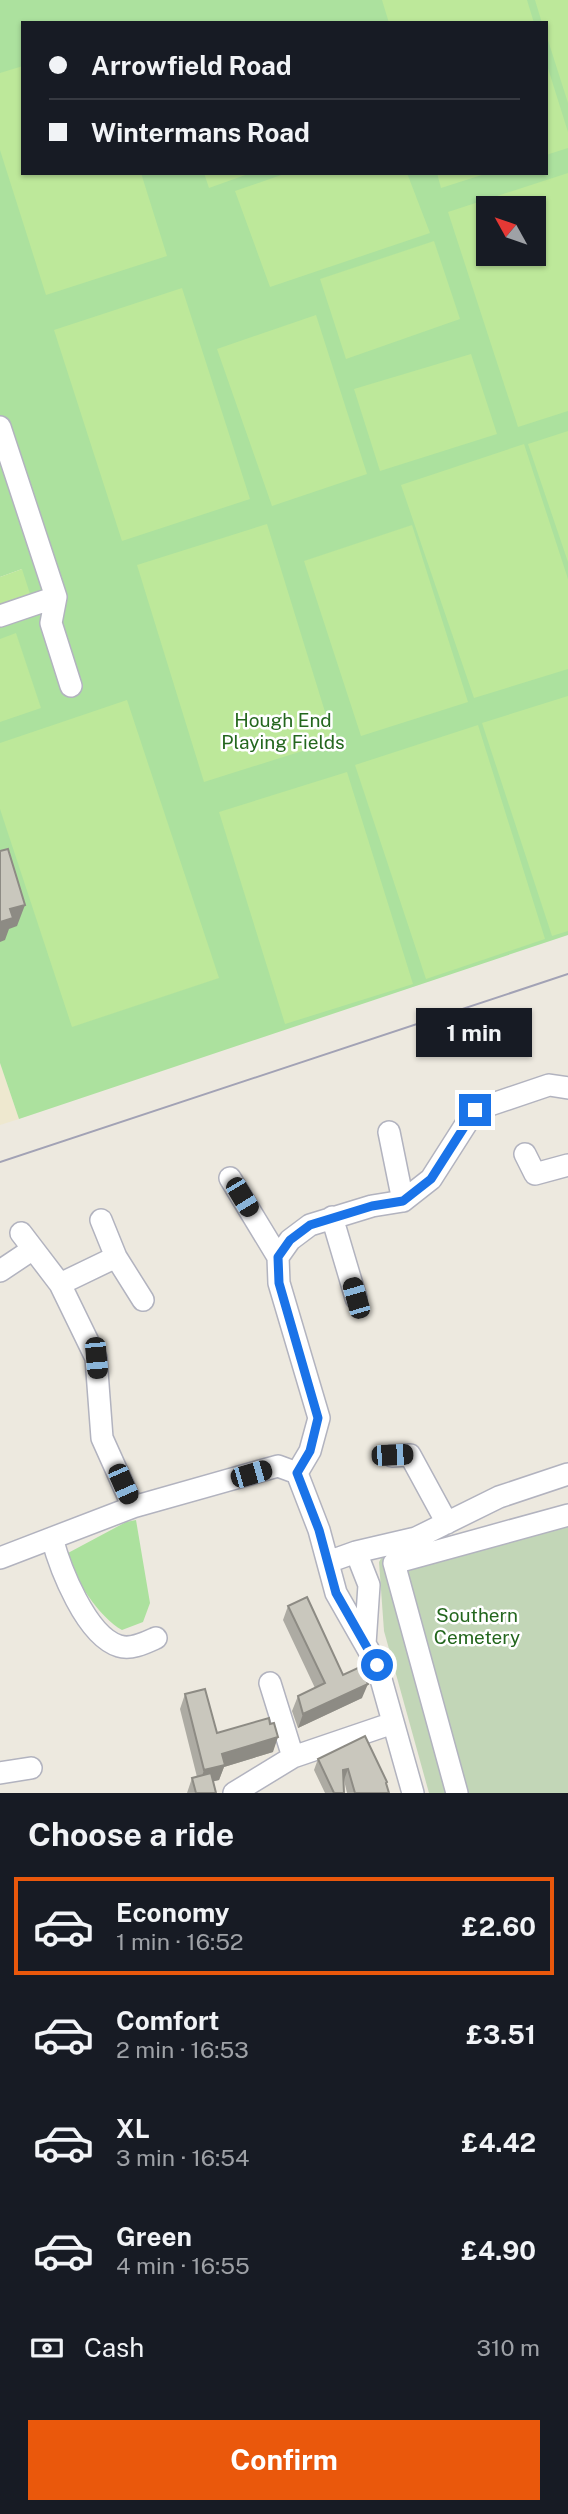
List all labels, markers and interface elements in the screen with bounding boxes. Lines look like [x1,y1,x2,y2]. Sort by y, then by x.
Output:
text: Arrowfield Road [91,50,292,81]
text: Wintermans Road [91,117,310,148]
north arrow [476,196,546,266]
map controls [476,196,546,266]
park label: Hough End Playing Fields [221,709,345,753]
callout: 1 min [417,1009,533,1058]
text: 1 min [446,1019,502,1046]
route end [459,1094,491,1126]
car [223,1174,262,1220]
car [341,1275,372,1321]
car [84,1336,109,1380]
car [371,1444,414,1466]
car [228,1458,275,1490]
car [105,1461,142,1507]
park label: Southern Cemetery [434,1604,520,1648]
route start [361,1649,393,1681]
text: Choose a ride [28,1816,234,1853]
icon: car [32,1895,95,1958]
text: Economy [116,1897,229,1928]
text: £2.60 [462,1911,536,1942]
text: 1 min · 16:52 [116,1928,244,1955]
icon: car [32,2003,95,2066]
text: Comfort [116,2005,219,2036]
text: £3.51 [466,2019,536,2050]
text: 2 min · 16:53 [116,2036,249,2063]
icon: car [32,2111,95,2174]
text: XL [116,2113,150,2144]
text: £4.42 [462,2127,536,2158]
text: 3 min · 16:54 [116,2144,249,2171]
icon: car [32,2219,95,2282]
text: Green [116,2221,192,2252]
text: £4.90 [461,2235,536,2266]
text: 4 min · 16:55 [116,2252,250,2279]
icon: cash [28,2329,66,2367]
text: Cash [84,2332,144,2363]
text: 310 m [477,2334,540,2361]
button: Confirm [28,2420,540,2500]

